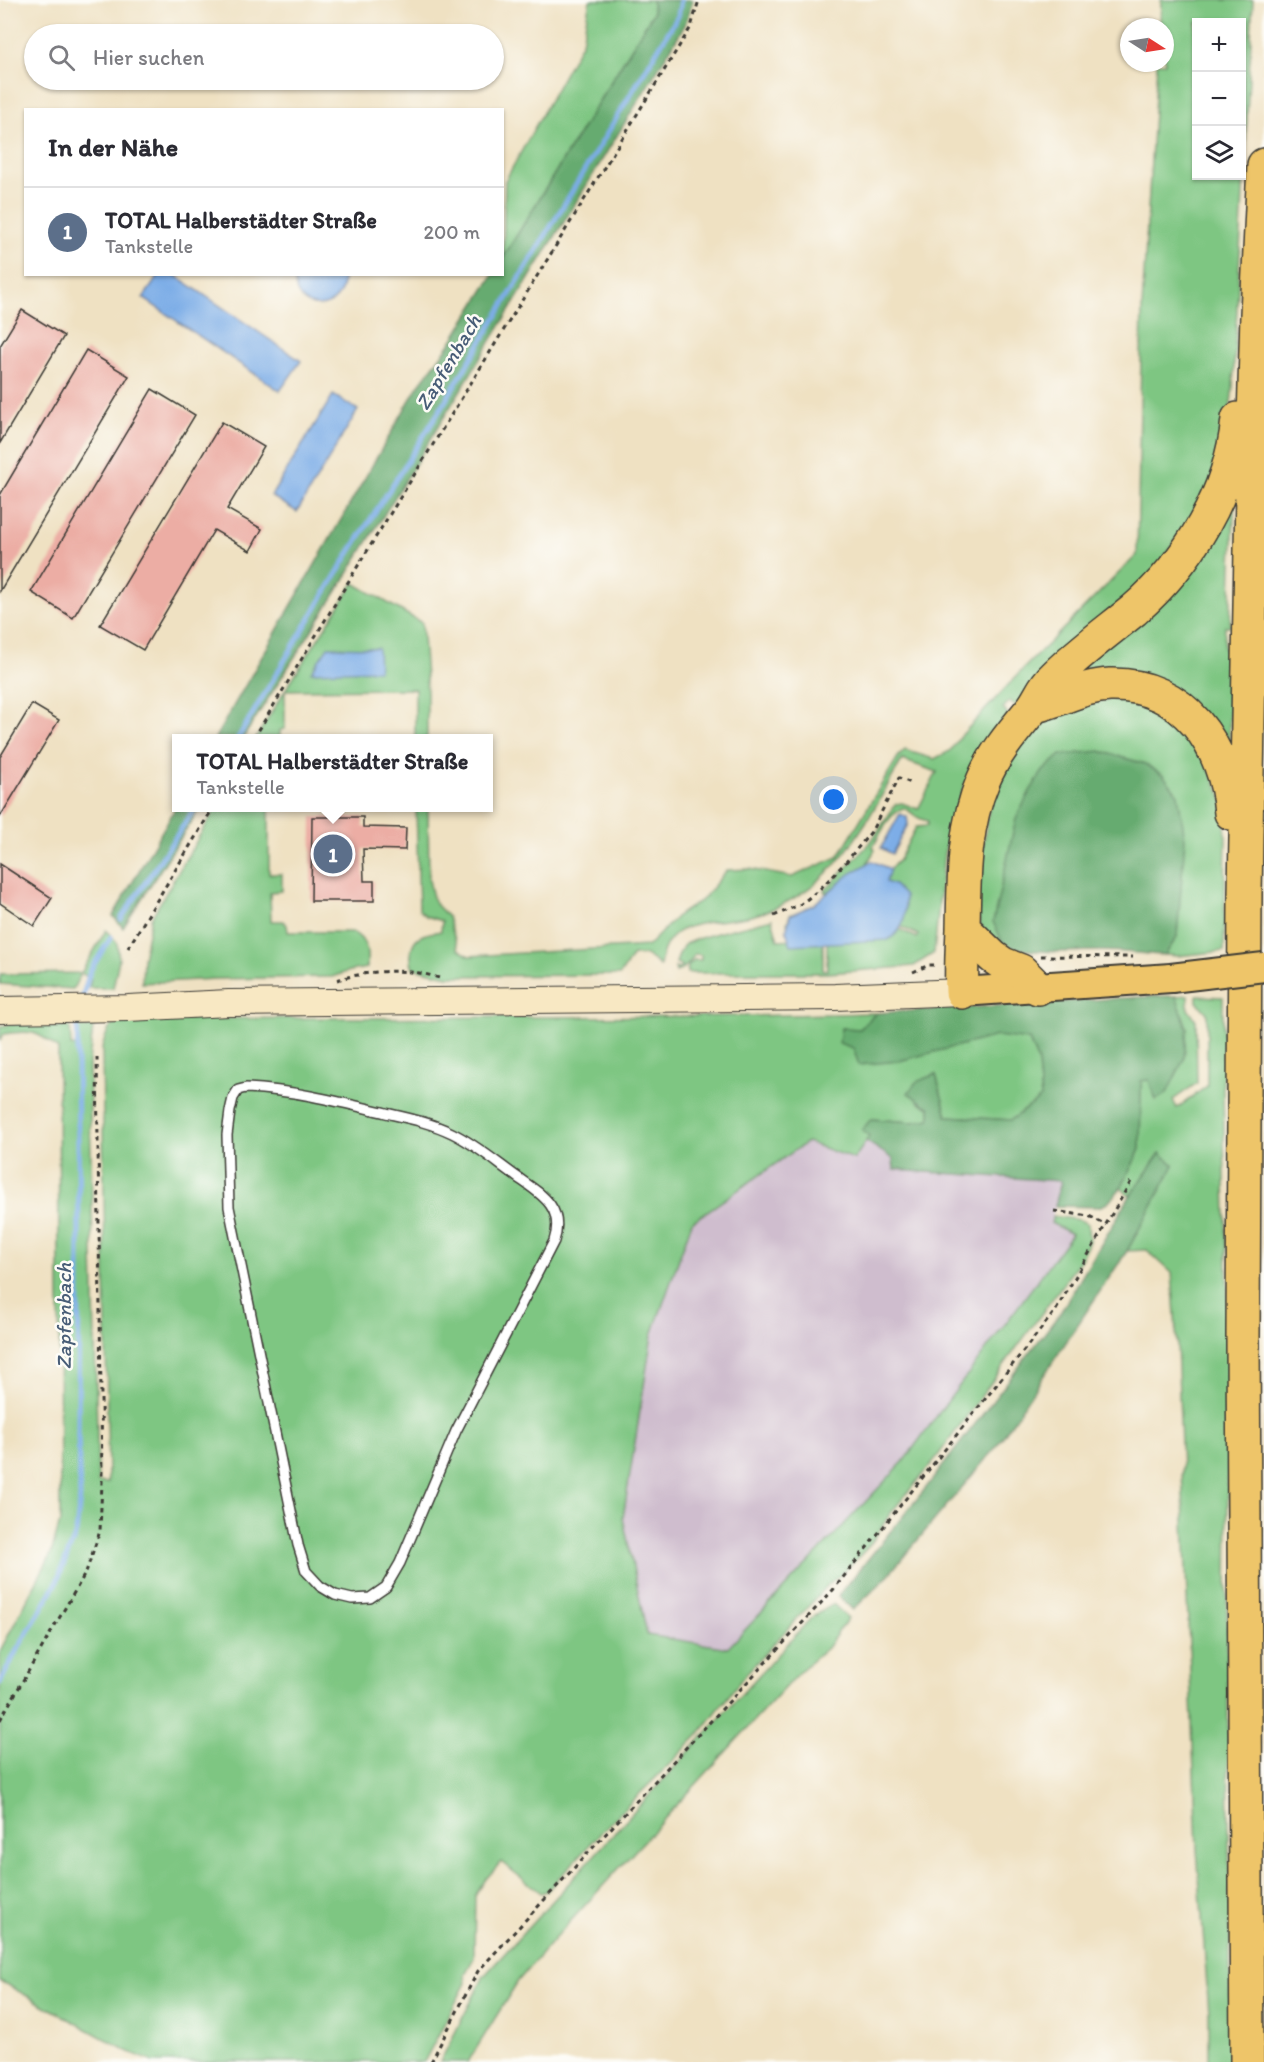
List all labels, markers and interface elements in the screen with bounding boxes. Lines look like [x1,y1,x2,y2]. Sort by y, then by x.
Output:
north arrow [1120,18,1174,72]
map controls [1192,18,1246,180]
button: + [1192,18,1246,72]
search box [24,24,504,90]
icon: search [45,41,78,74]
text: Hier suchen [93,44,204,71]
button: − [1192,72,1246,126]
button: layers [1192,126,1246,180]
text: In der Nähe [48,131,178,163]
text: TOTAL Halberstädter Straße [105,207,377,234]
text: 1 [63,220,72,244]
text: 200 m [424,220,480,244]
text: Tankstelle [105,234,193,258]
water label: Zapfenbach [410,309,487,414]
popup [172,734,493,812]
text: TOTAL Halberstädter Straße [197,748,468,775]
text: Tankstelle [197,775,285,799]
your location [819,785,848,814]
pin: 1 [314,832,352,876]
water label: Zapfenbach [51,1262,76,1369]

